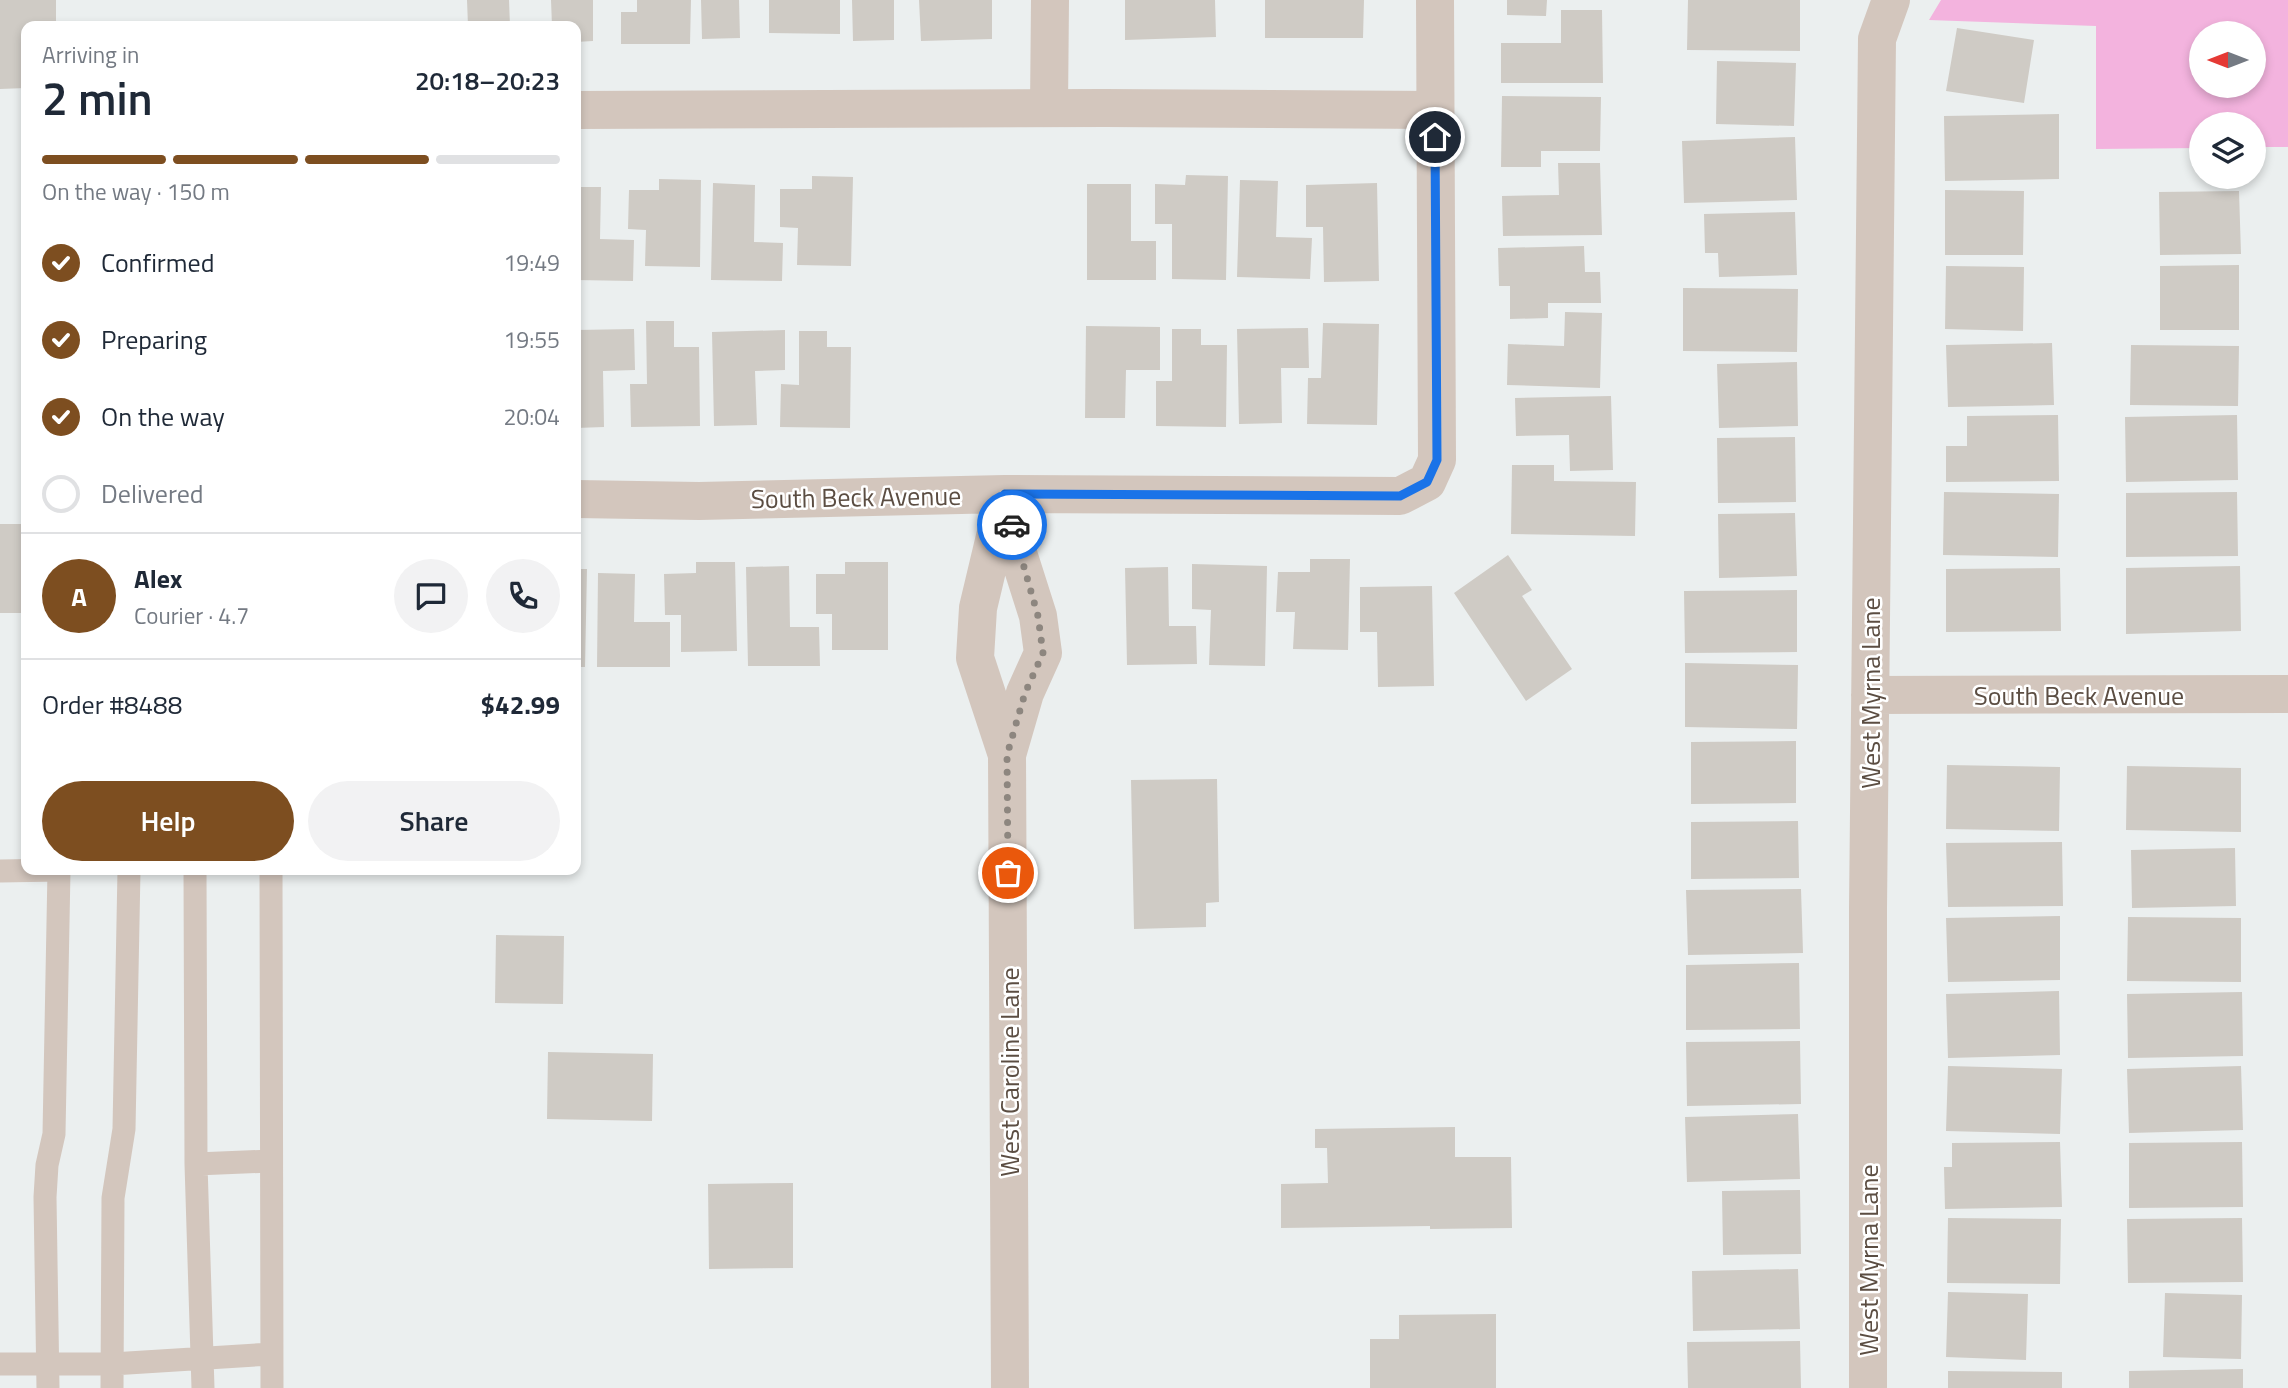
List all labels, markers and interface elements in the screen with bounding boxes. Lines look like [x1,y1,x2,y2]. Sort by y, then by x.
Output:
north arrow [2189,21,2266,98]
map controls [2189,21,2266,189]
text: Arriving in [42,37,139,72]
text: 20:18–20:23 [415,61,560,100]
text: 2 min [42,63,153,133]
pin [1405,107,1465,167]
button: layers [2189,112,2266,189]
icon: home [1416,118,1454,156]
text: On the way · 150 m [42,174,230,209]
text: Confirmed [101,243,215,282]
icon: check [42,244,80,282]
text: 19:49 [503,245,560,280]
text: Preparing [101,320,207,359]
icon: check [42,321,80,359]
text: 19:55 [503,322,560,357]
text: On the way [101,397,225,436]
icon: check [42,398,80,436]
text: 20:04 [503,399,560,434]
text: Delivered [101,474,204,513]
street label: South Beck Avenue [750,476,962,518]
courier [977,490,1047,560]
icon: car [993,506,1031,544]
text: Alex [134,559,182,598]
button: chat [394,559,468,633]
button: phone [486,559,560,633]
text: A [71,577,87,616]
street label: West Myrna Lane [1851,597,1890,789]
text: Courier · 4.7 [134,598,249,633]
street label: South Beck Avenue [1974,676,2184,715]
text: Order #8488 [42,685,182,724]
text: $42.99 [481,685,560,724]
button: Help [42,781,294,861]
button: Share [308,781,560,861]
pin [978,843,1038,903]
icon: bag [989,854,1027,892]
street label: West Caroline Lane [990,967,1029,1177]
street label: West Myrna Lane [1849,1164,1888,1356]

